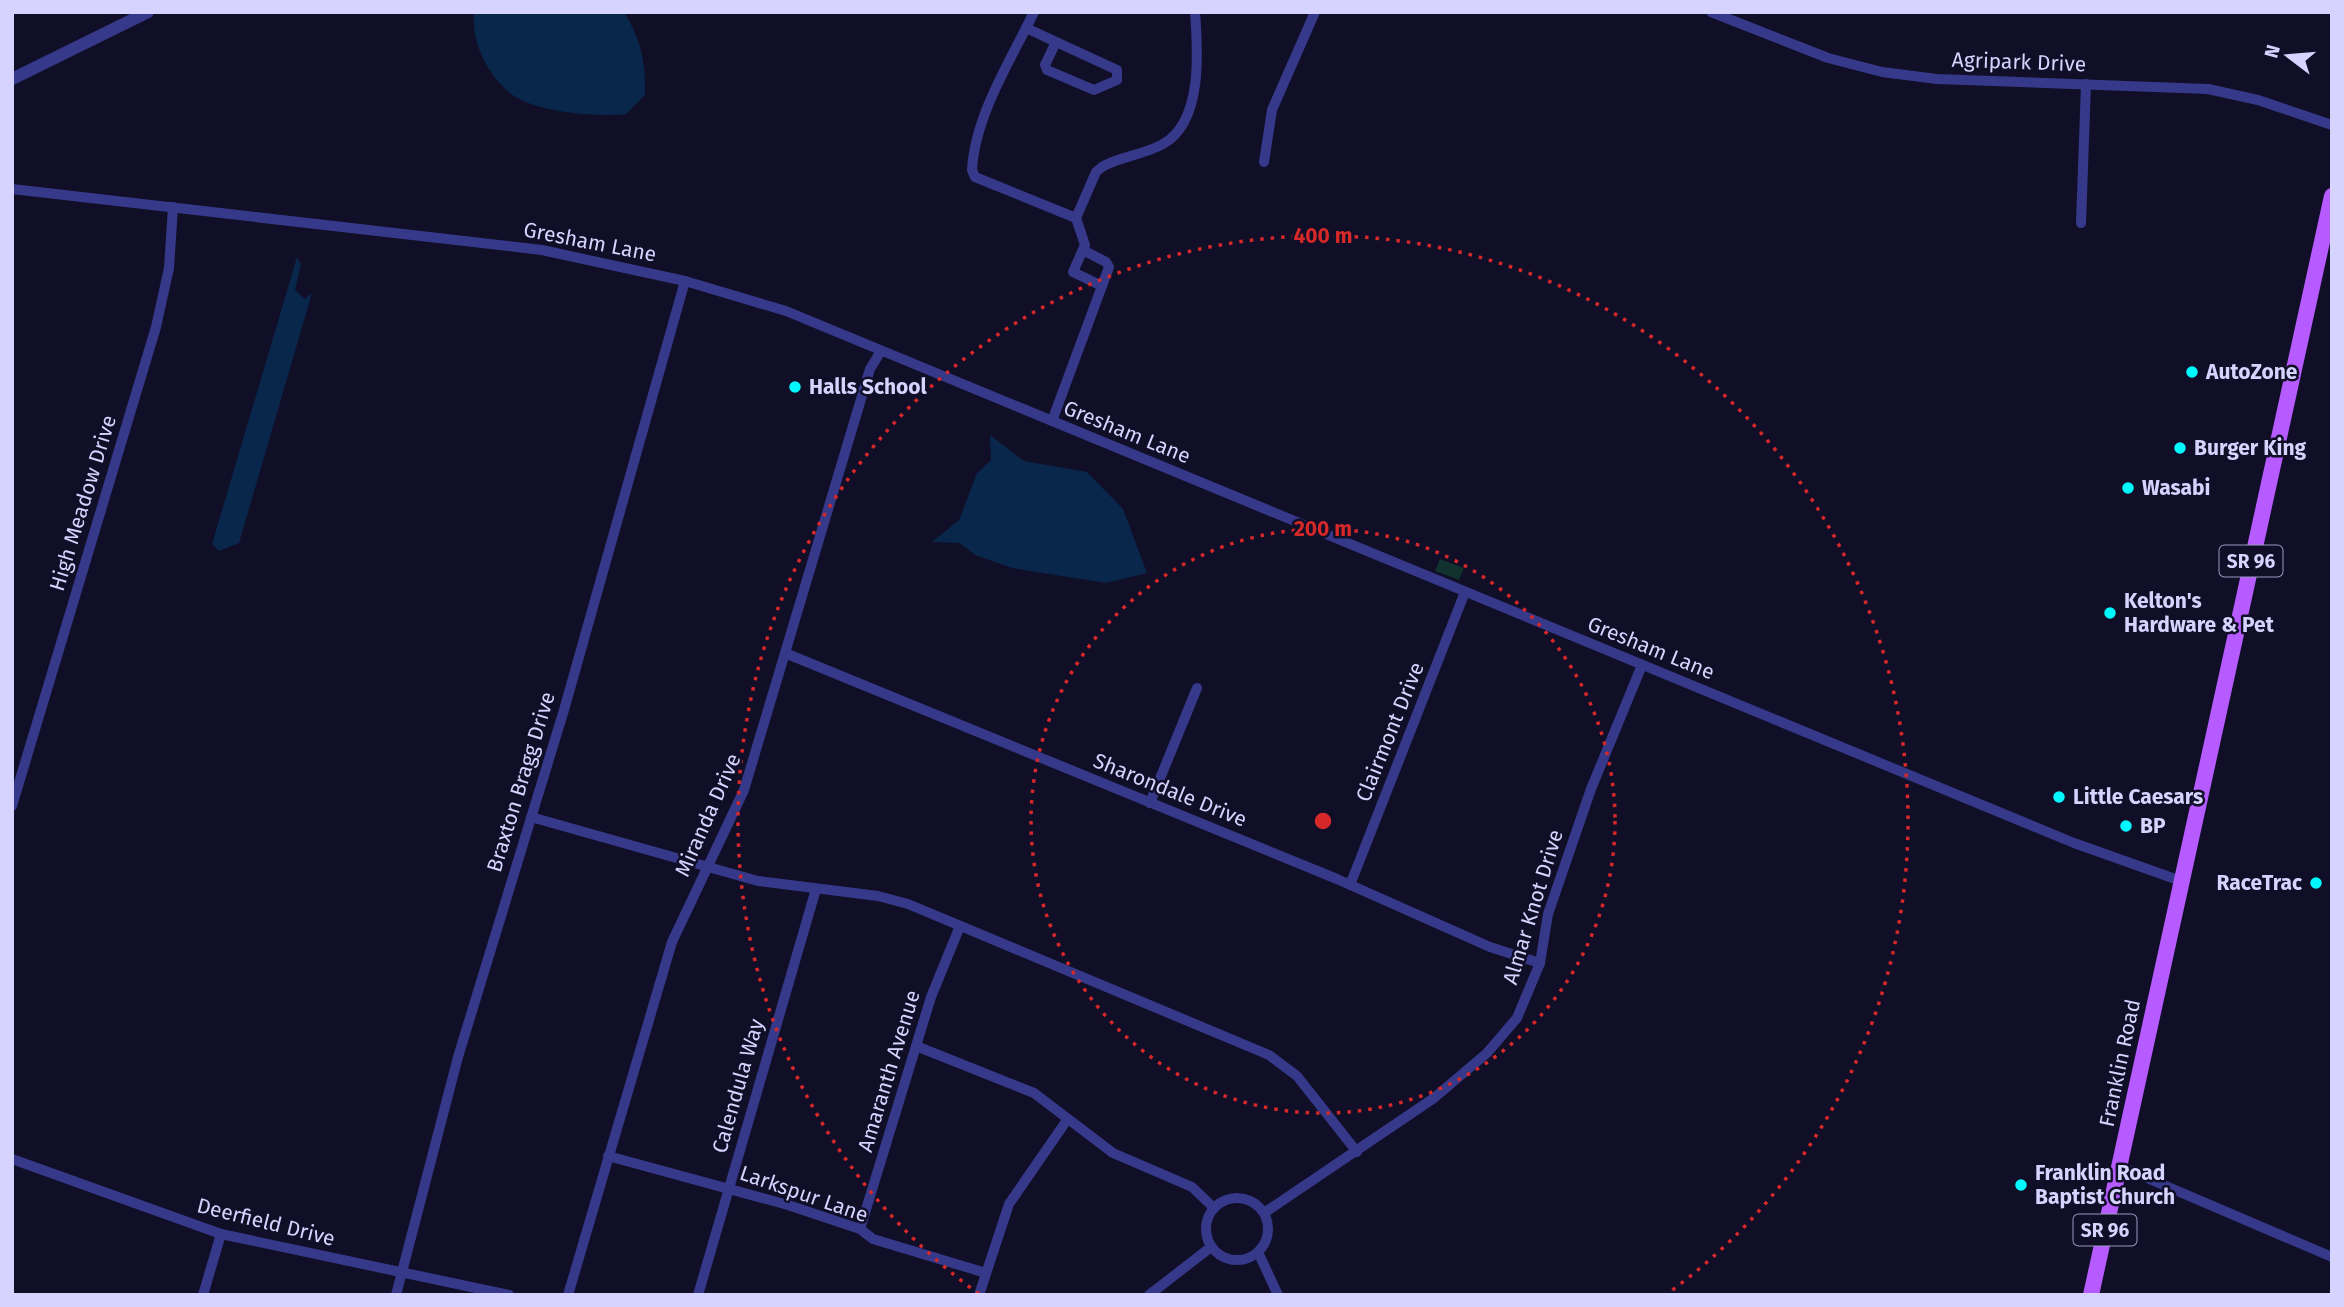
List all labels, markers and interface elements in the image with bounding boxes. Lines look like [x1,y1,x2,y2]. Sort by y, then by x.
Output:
north arrow [2253,21,2323,91]
text: N [2259,42,2285,61]
street label: Agripark Drive [1951,47,2087,77]
street label: Gresham Lane [521,216,659,268]
text: 400 m [1293,223,1353,249]
place label: AutoZone [2205,359,2298,385]
marker: AutoZone [2184,364,2200,380]
place label: Halls School [809,374,928,400]
marker: Halls School [787,379,803,395]
street label: Gresham Lane [1060,395,1194,469]
street label: High Meadow Drive [44,412,122,594]
place label: Burger King [2194,435,2307,461]
marker: Burger King [2172,440,2188,456]
place label: Wasabi [2142,475,2210,501]
marker: Wasabi [2120,480,2136,496]
text: 200 m [1294,516,1352,542]
road number: SR 96 [2220,546,2282,576]
place label: Kelton's Hardware & Pet [2124,588,2275,638]
marker: Kelton's Hardware & Pet [2102,605,2118,621]
street label: Gresham Lane [1584,611,1718,685]
street label: Clairmont Drive [1350,659,1430,805]
street label: Braxton Bragg Drive [481,689,561,875]
street label: Sharondale Drive [1089,747,1251,833]
street label: Miranda Drive [669,749,747,881]
place label: Little Caesars [2073,784,2203,810]
marker: Little Caesars [2051,789,2067,805]
centre of rings [1311,809,1335,833]
place label: BP [2140,813,2166,839]
marker: BP [2118,818,2134,834]
street label: Almar Knot Drive [1497,826,1569,988]
place label: RaceTrac [2217,870,2302,896]
marker: RaceTrac [2308,875,2324,891]
street label: Amaranth Avenue [852,987,926,1155]
street label: Franklin Road [2094,997,2146,1129]
street label: Calendula Way [706,1015,770,1156]
street label: Larkspur Lane [736,1160,872,1228]
place label: Franklin Road Baptist Church [2035,1160,2175,1210]
marker: Franklin Road Baptist Church [2013,1177,2029,1193]
street label: Deerfield Drive [194,1192,338,1252]
road number: SR 96 [2074,1214,2136,1246]

